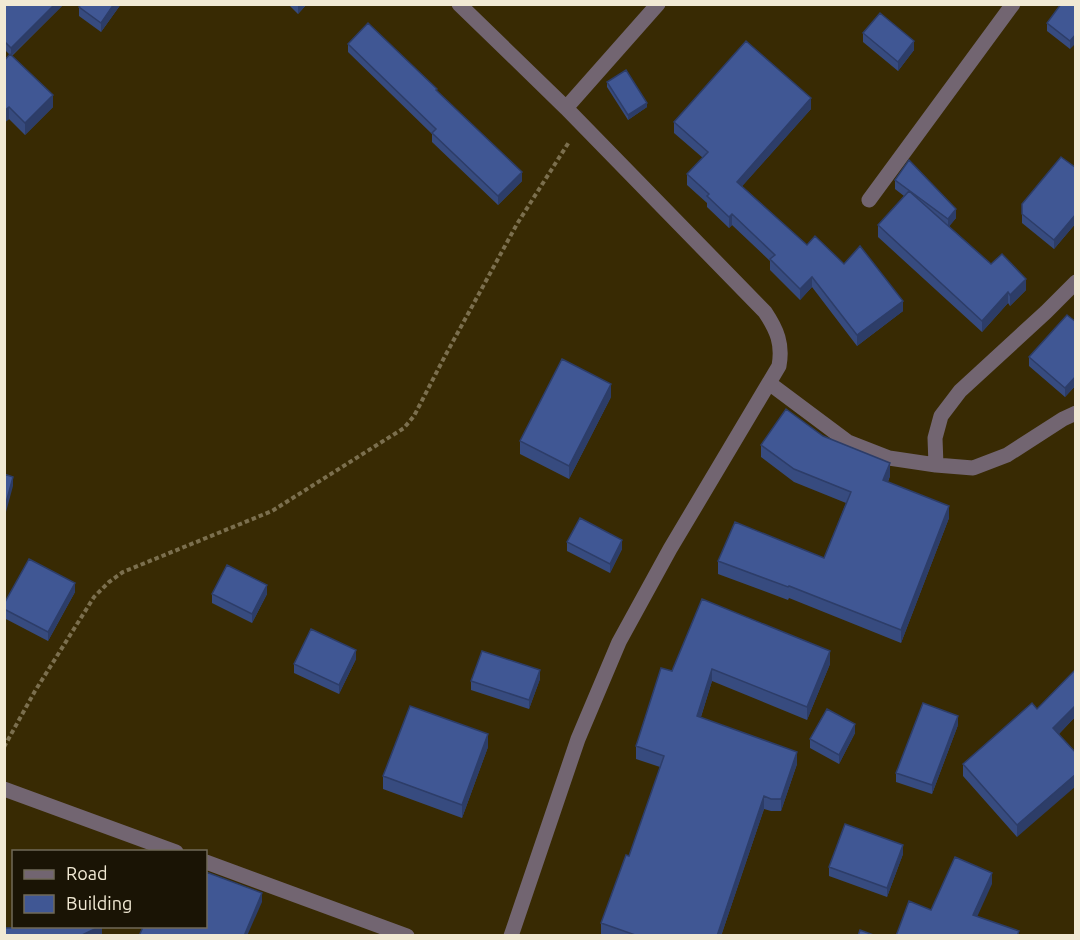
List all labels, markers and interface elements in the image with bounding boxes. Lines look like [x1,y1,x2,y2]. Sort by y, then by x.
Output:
legend [12,850,207,928]
text: Road [66,863,108,883]
text: Building [66,893,132,913]

